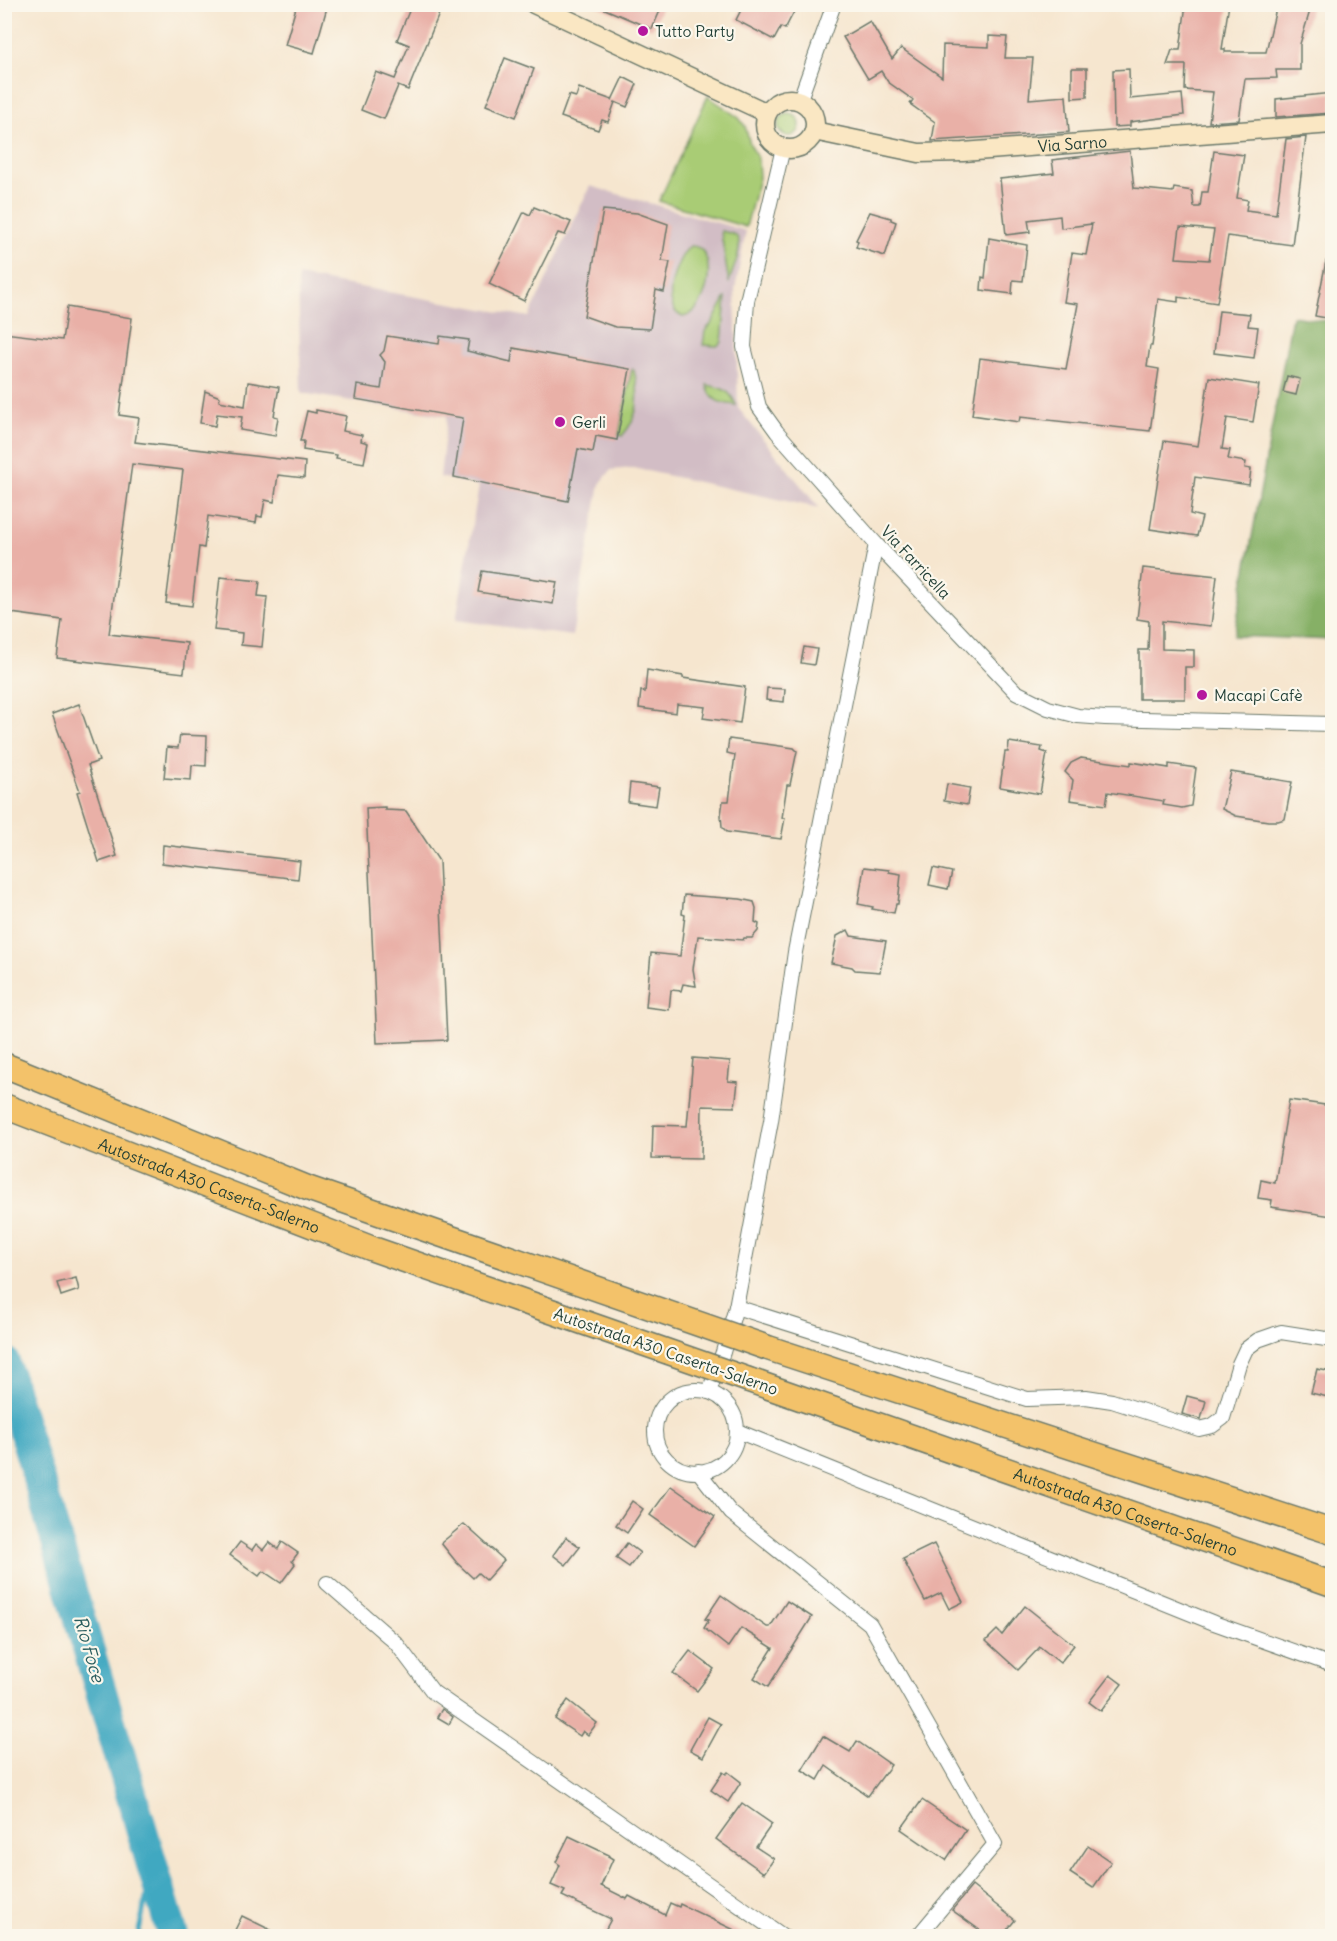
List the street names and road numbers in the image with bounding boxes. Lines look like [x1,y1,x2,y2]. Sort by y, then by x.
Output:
street label: Via Sarno [1037,131,1108,156]
street label: Via Farricella [877,521,955,603]
street label: Autostrada A30 Caserta-Salerno [95,1134,323,1237]
street label: Autostrada A30 Caserta-Salerno [551,1303,781,1399]
street label: Autostrada A30 Caserta-Salerno [1011,1463,1240,1560]

